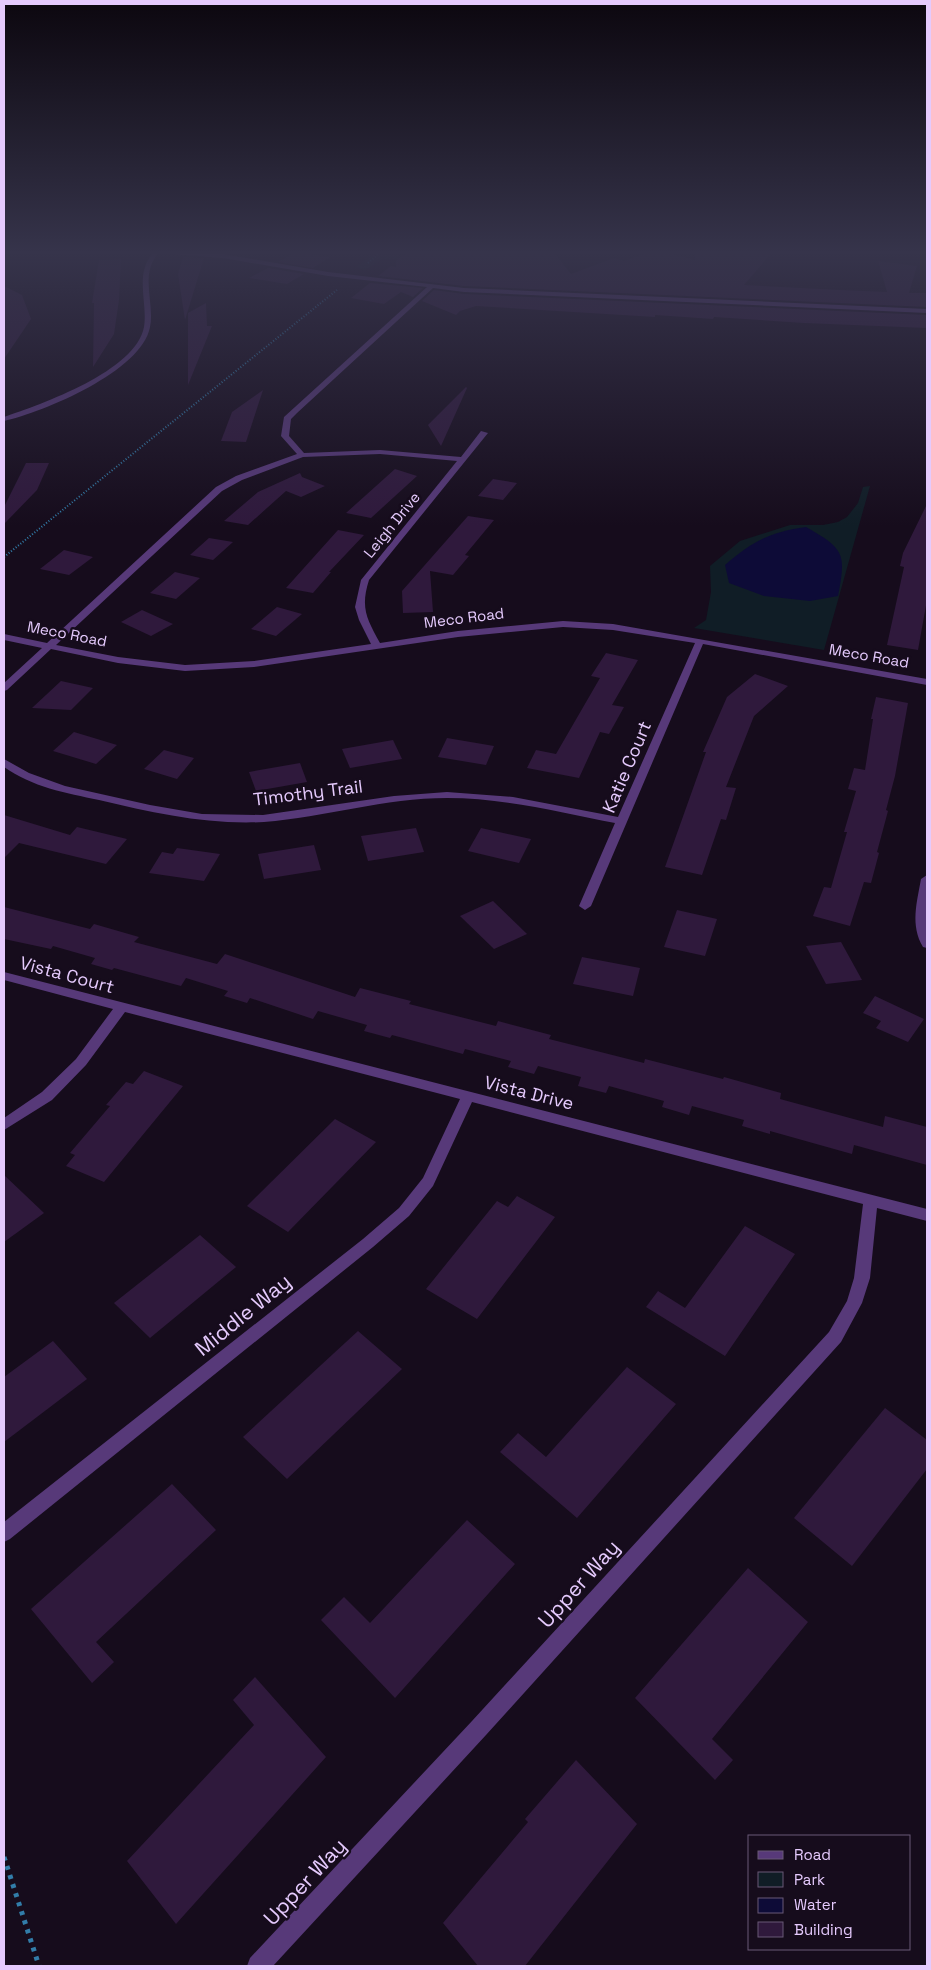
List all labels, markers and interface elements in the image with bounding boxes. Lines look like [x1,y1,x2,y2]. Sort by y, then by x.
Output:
street label: Leigh Drive [359,488,424,561]
street label: Meco Road [423,603,505,632]
street label: Meco Road [26,616,109,651]
street label: Meco Road [828,639,911,672]
street label: Katie Court [597,717,656,816]
street label: Timothy Trail [252,774,364,811]
street label: Vista Court [17,951,117,998]
street label: Vista Drive [482,1070,576,1115]
street label: Middle Way [189,1268,296,1362]
street label: Upper Way [532,1534,625,1633]
street label: Upper Way [257,1832,352,1931]
legend [748,1835,911,1950]
text: Road [794,1845,831,1864]
text: Park [794,1870,825,1889]
text: Water [794,1895,837,1914]
text: Building [794,1920,853,1939]

